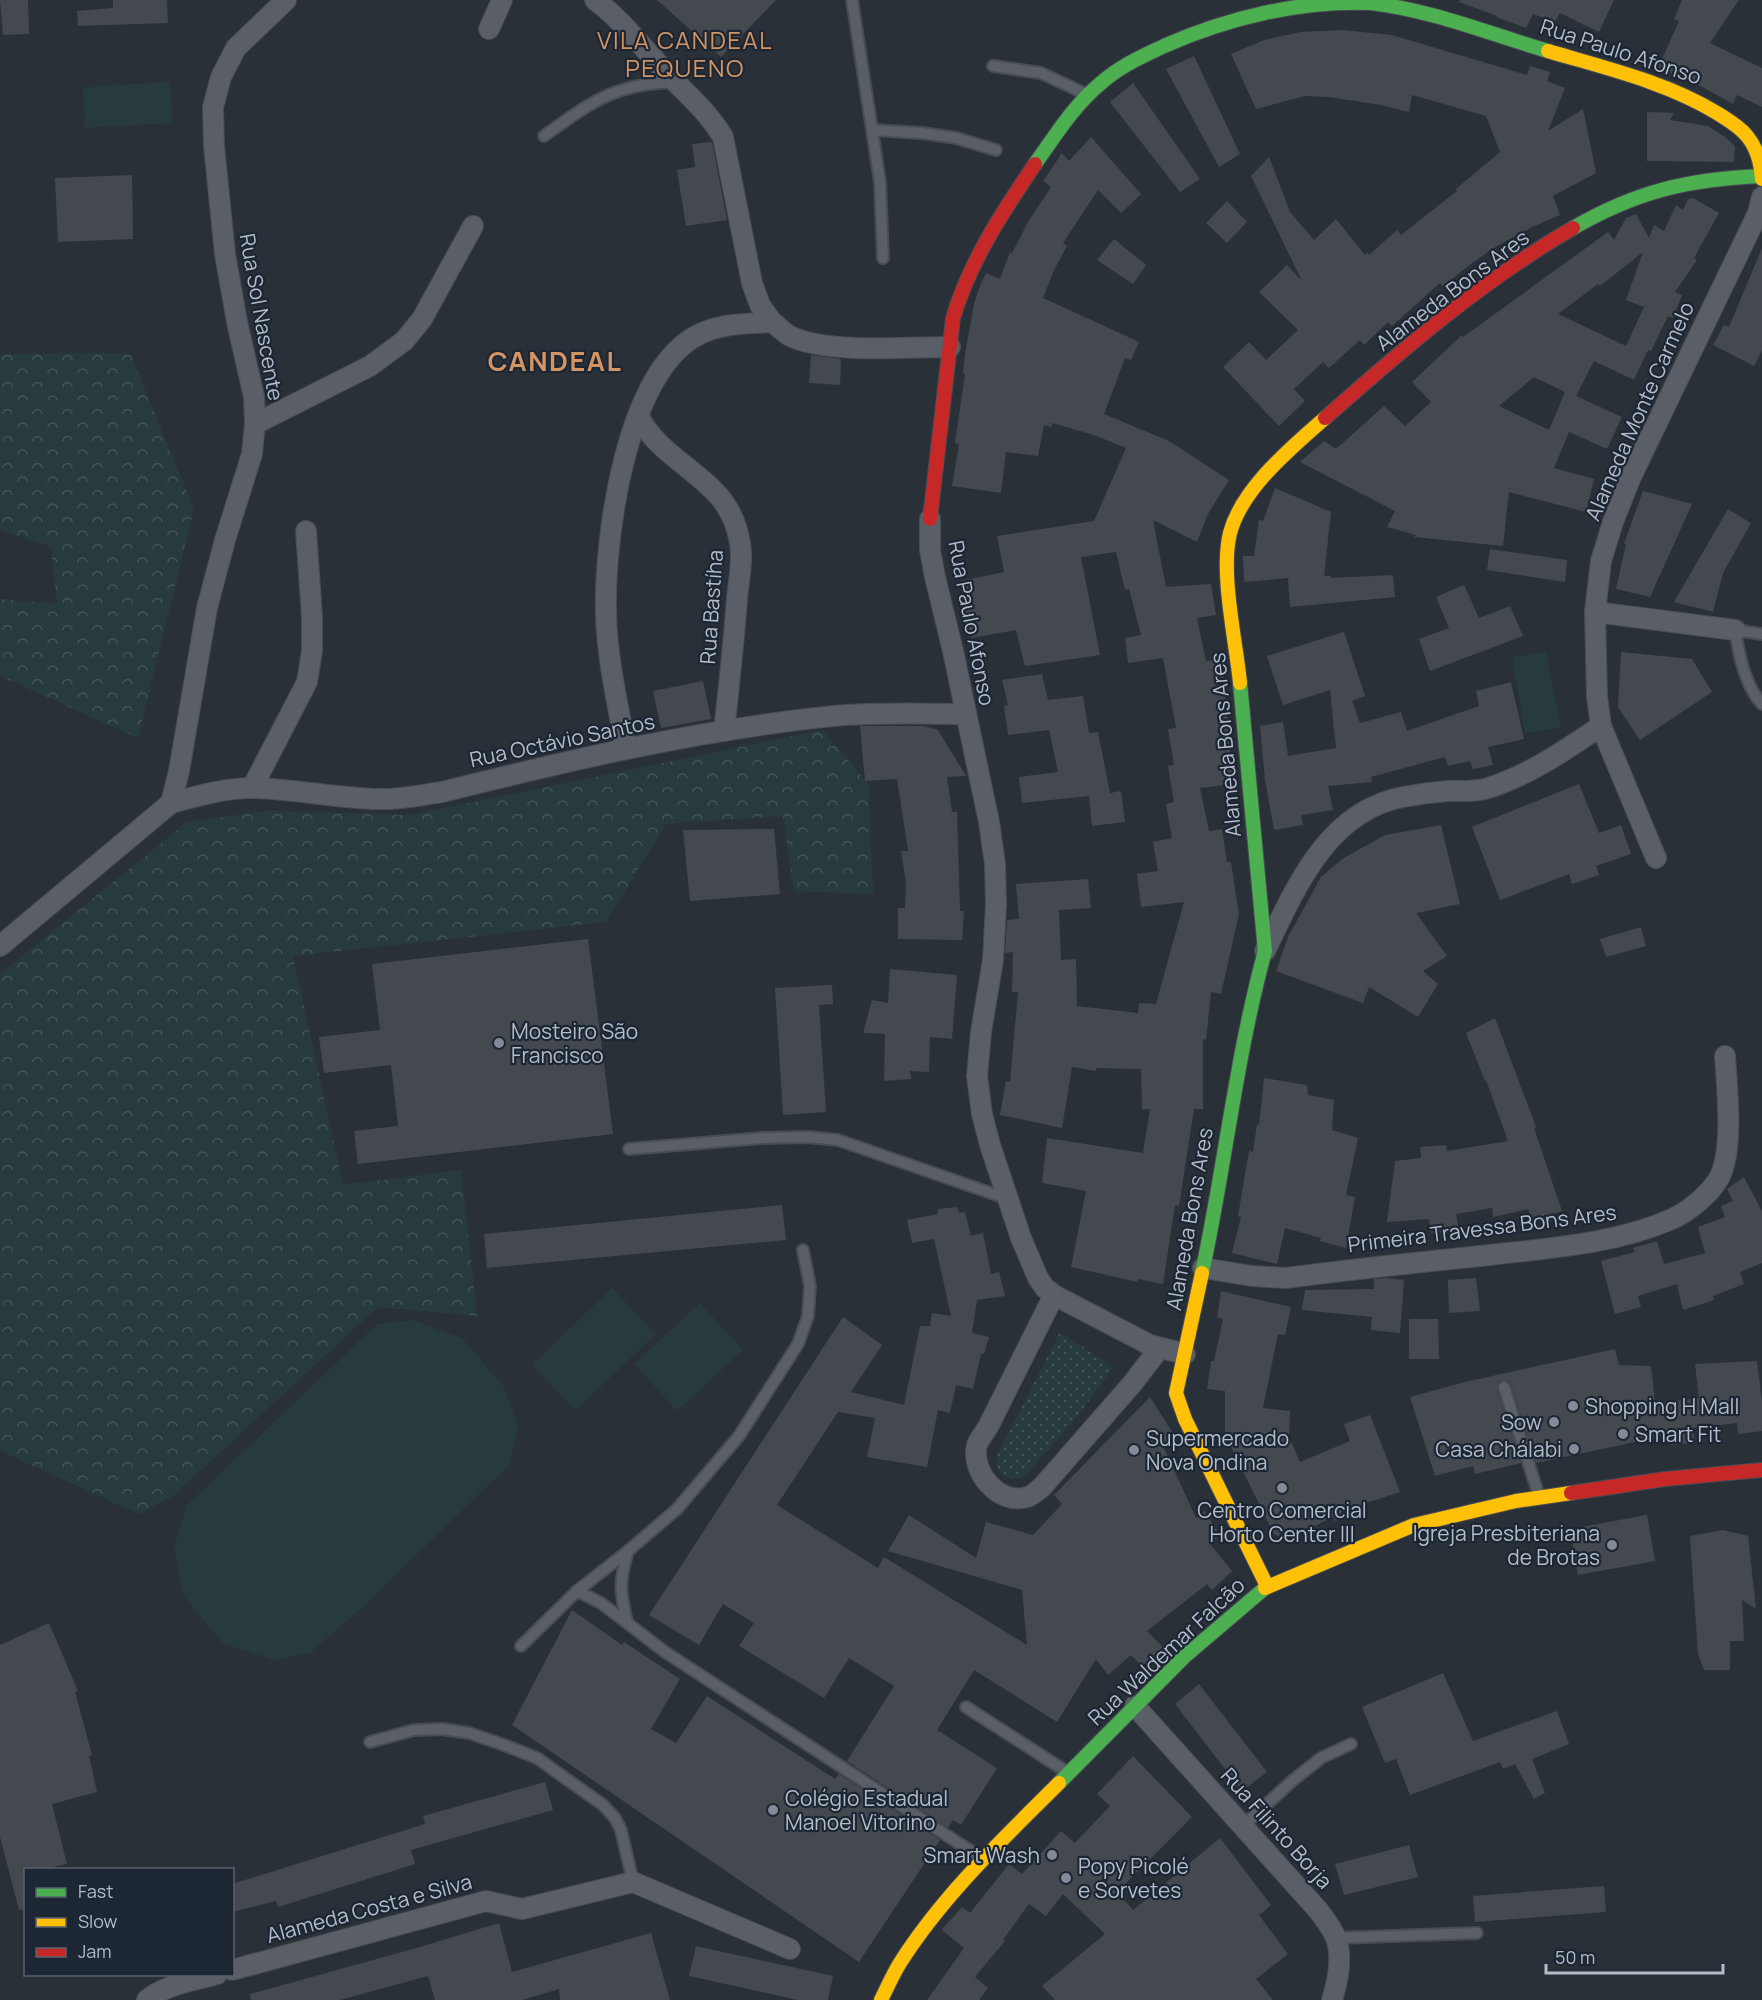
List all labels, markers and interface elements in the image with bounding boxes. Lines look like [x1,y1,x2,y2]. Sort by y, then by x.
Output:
street label: Rua Paulo Afonso [1537,12,1705,90]
district label: VILA CANDEAL PEQUENO [597,23,773,84]
street label: Alameda Bons Ares [1370,223,1534,357]
street label: Rua Sol Nascente [234,231,290,403]
street label: Alameda Monte Carmelo [1578,297,1700,525]
district label: CANDEAL [488,342,622,379]
street label: Rua Paulo Afonso [942,538,1002,708]
street label: Rua Bastíha [693,549,729,665]
street label: Alameda Bons Ares [1203,652,1247,838]
street label: Rua Octávio Santos [467,707,657,773]
place label: Mosteiro São Francisco [511,1017,638,1069]
marker: Mosteiro São Francisco [492,1036,506,1050]
street label: Alameda Bons Ares [1159,1125,1219,1313]
street label: Primeira Travessa Bons Ares [1346,1198,1618,1258]
place label: Shopping H Mall [1585,1392,1739,1420]
marker: Shopping H Mall [1566,1399,1580,1413]
place label: Sow [1501,1408,1542,1436]
marker: Sow [1547,1415,1561,1429]
place label: Smart Fit [1635,1420,1722,1448]
place label: Supermercado Nova Ondina [1146,1424,1289,1476]
marker: Smart Fit [1616,1427,1630,1441]
place label: Casa Chálabi [1435,1435,1562,1463]
marker: Casa Chálabi [1567,1442,1581,1456]
marker: Supermercado Nova Ondina [1127,1443,1141,1457]
marker: Centro Comercial Horto Center III [1275,1481,1289,1495]
place label: Centro Comercial Horto Center III [1197,1496,1367,1548]
place label: Igreja Presbiteriana de Brotas [1413,1519,1600,1571]
marker: Igreja Presbiteriana de Brotas [1605,1538,1619,1552]
street label: Rua Waldemar Falcão [1082,1571,1250,1731]
street label: Rua Filinto Borja [1215,1762,1339,1894]
place label: Colégio Estadual Manoel Vitorino [785,1784,948,1836]
marker: Colégio Estadual Manoel Vitorino [766,1803,780,1817]
place label: Smart Wash [924,1841,1040,1869]
marker: Smart Wash [1045,1848,1059,1862]
place label: Popy Picolé e Sorvetes [1078,1852,1189,1904]
street label: Alameda Costa e Silva [263,1867,475,1949]
legend [24,1868,234,1976]
marker: Popy Picolé e Sorvetes [1059,1871,1073,1885]
text: Fast [78,1879,113,1903]
text: Slow [78,1909,118,1933]
scale bar [1546,1937,1723,1975]
text: Jam [78,1939,112,1963]
text: 50 m [1555,1945,1595,1969]

